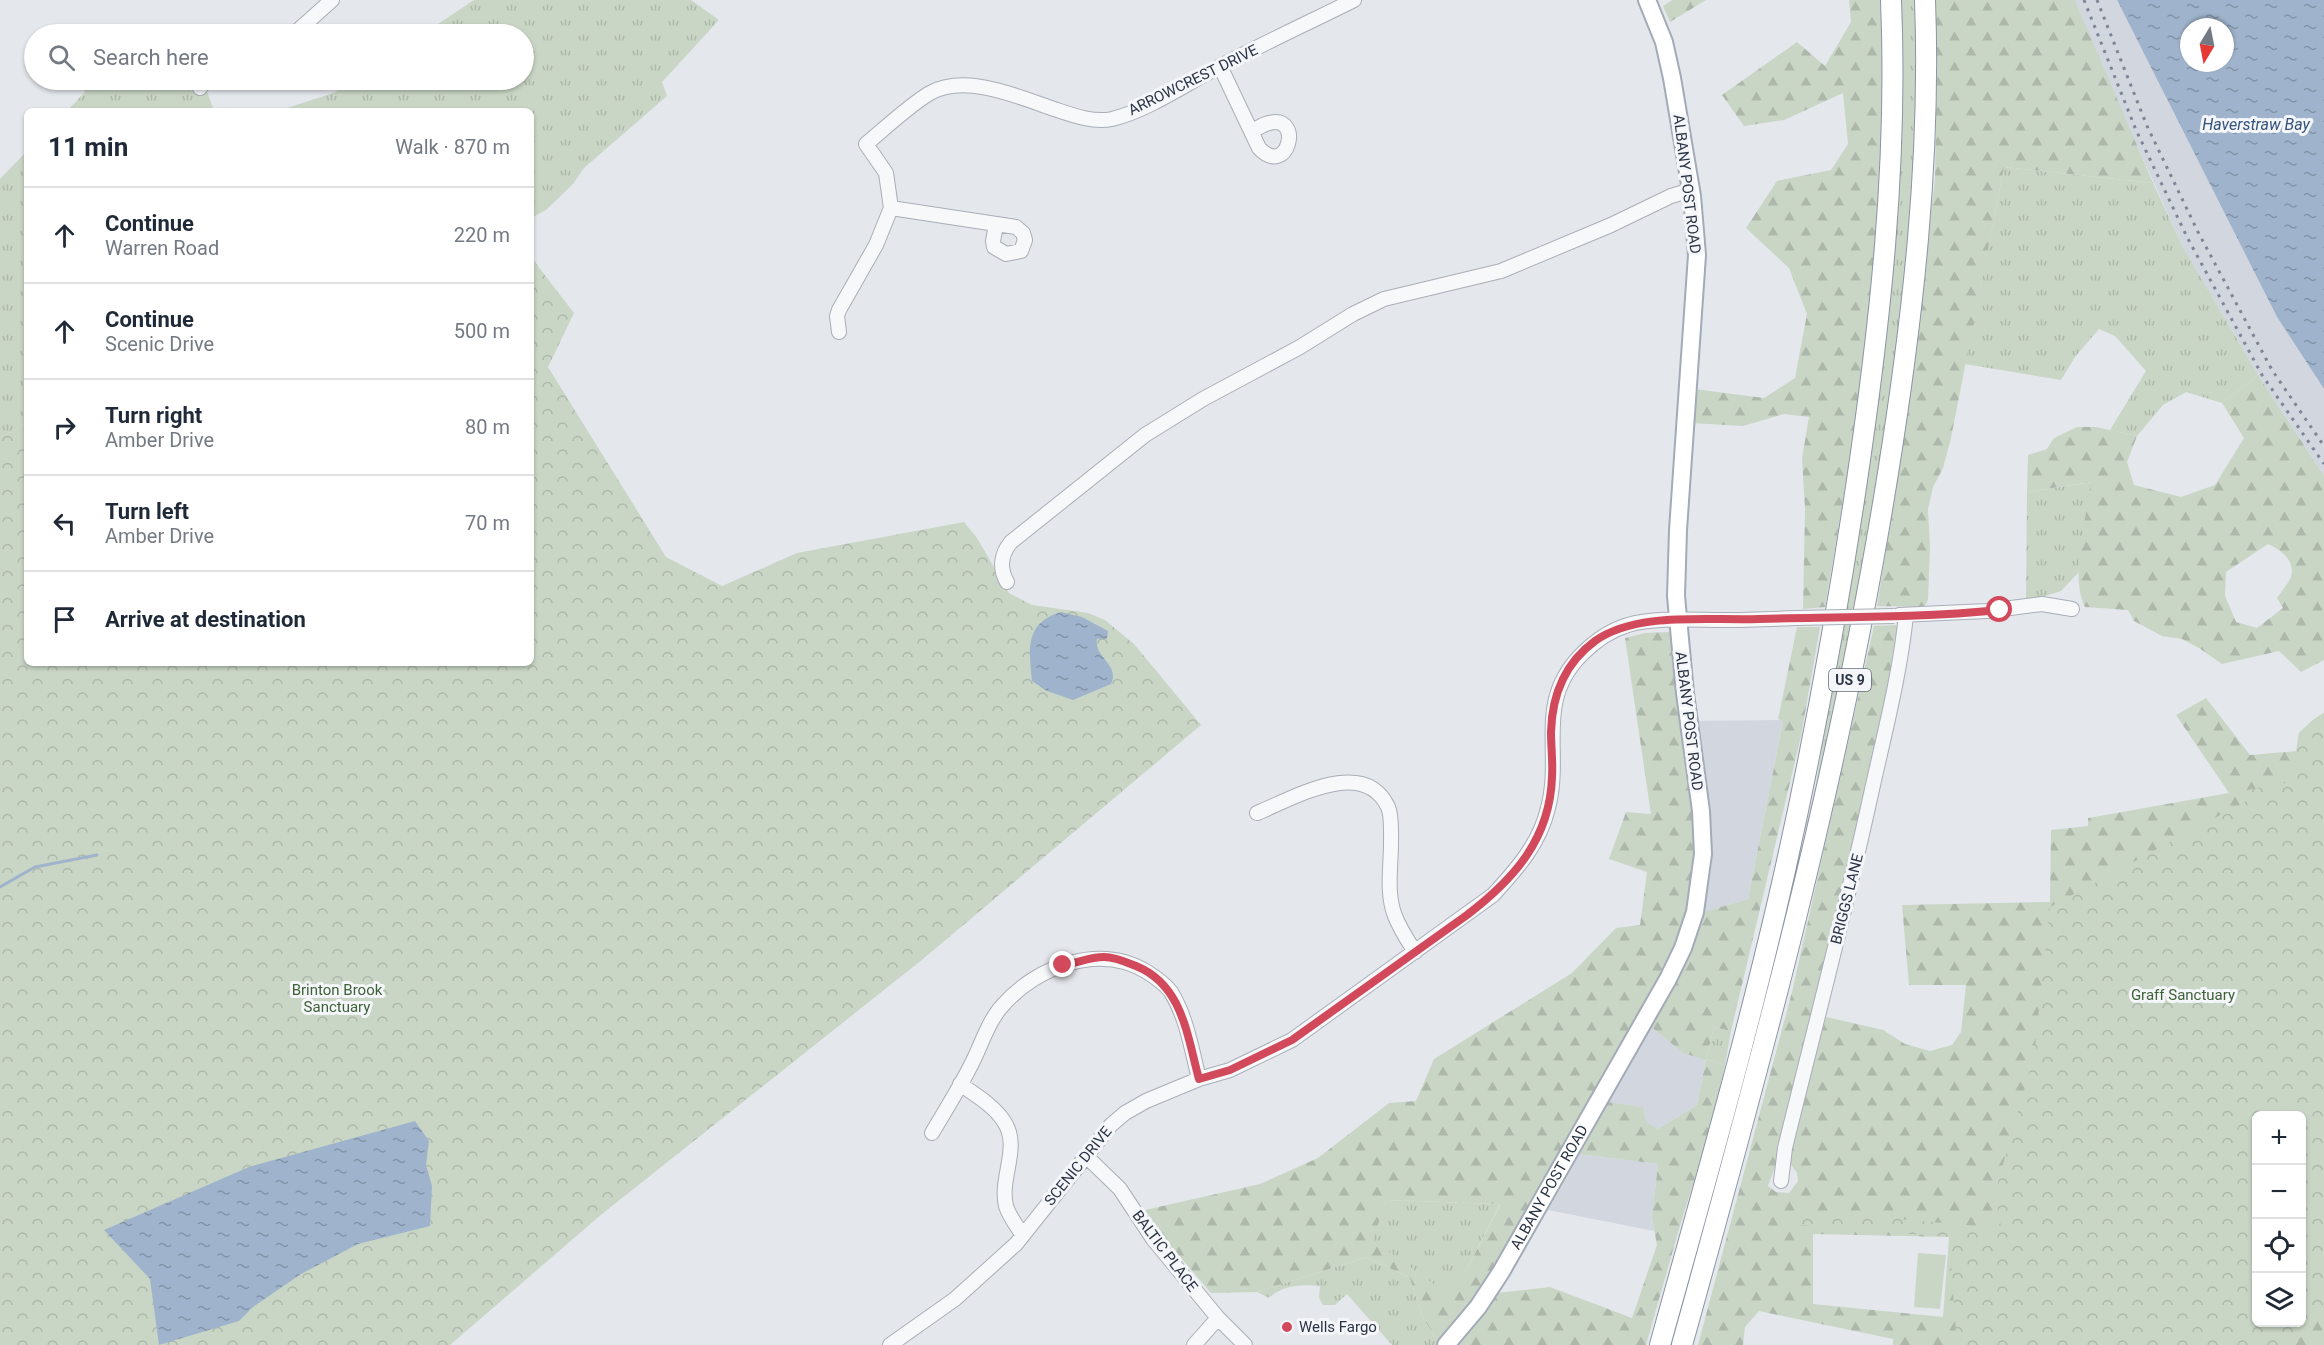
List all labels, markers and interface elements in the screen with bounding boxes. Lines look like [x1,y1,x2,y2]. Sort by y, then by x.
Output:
north arrow [2180,18,2234,72]
search box [24,24,534,90]
icon: search [45,41,78,74]
street label: ARROWCREST DRIVE [1125,41,1261,119]
text: Search here [93,45,209,70]
street label: ALBANY POST ROAD [1670,113,1704,255]
water label: Haverstraw Bay [2202,115,2311,134]
text: 11 min [48,132,128,162]
text: Walk · 870 m [395,135,510,159]
text: Continue [105,211,194,236]
icon: ahead [48,219,81,252]
text: 220 m [454,223,510,247]
text: Warren Road [105,236,219,260]
text: Continue [105,307,194,332]
icon: ahead [48,315,81,348]
text: 500 m [454,319,510,343]
text: Scenic Drive [105,332,214,356]
text: Turn right [105,403,202,428]
icon: right [48,411,81,444]
text: 80 m [465,415,510,439]
text: Amber Drive [105,428,214,452]
text: Turn left [105,499,189,524]
icon: left [48,507,81,540]
text: 70 m [465,511,510,535]
text: Amber Drive [105,524,214,548]
route start [1986,596,2012,622]
icon: arrive [48,603,81,636]
text: Arrive at destination [105,607,306,632]
street label: ALBANY POST ROAD [1672,650,1706,792]
road number: US 9 [1829,669,1871,691]
street label: BRIGGS LANE [1827,851,1867,946]
route end [1049,951,1075,977]
park label: Brinton Brook Sanctuary [292,981,383,1016]
park label: Graff Sanctuary [2131,986,2235,1004]
map controls [2252,1111,2306,1327]
button: + [2252,1111,2306,1165]
street label: SCENIC DRIVE [1041,1122,1116,1209]
street label: ALBANY POST ROAD [1507,1122,1592,1253]
button: − [2252,1165,2306,1219]
street label: BALTIC PLACE [1129,1207,1202,1296]
button: locate [2252,1219,2306,1273]
button: layers [2252,1273,2306,1327]
place label: Wells Fargo [1299,1318,1377,1336]
marker: Wells Fargo [1280,1320,1294,1334]

